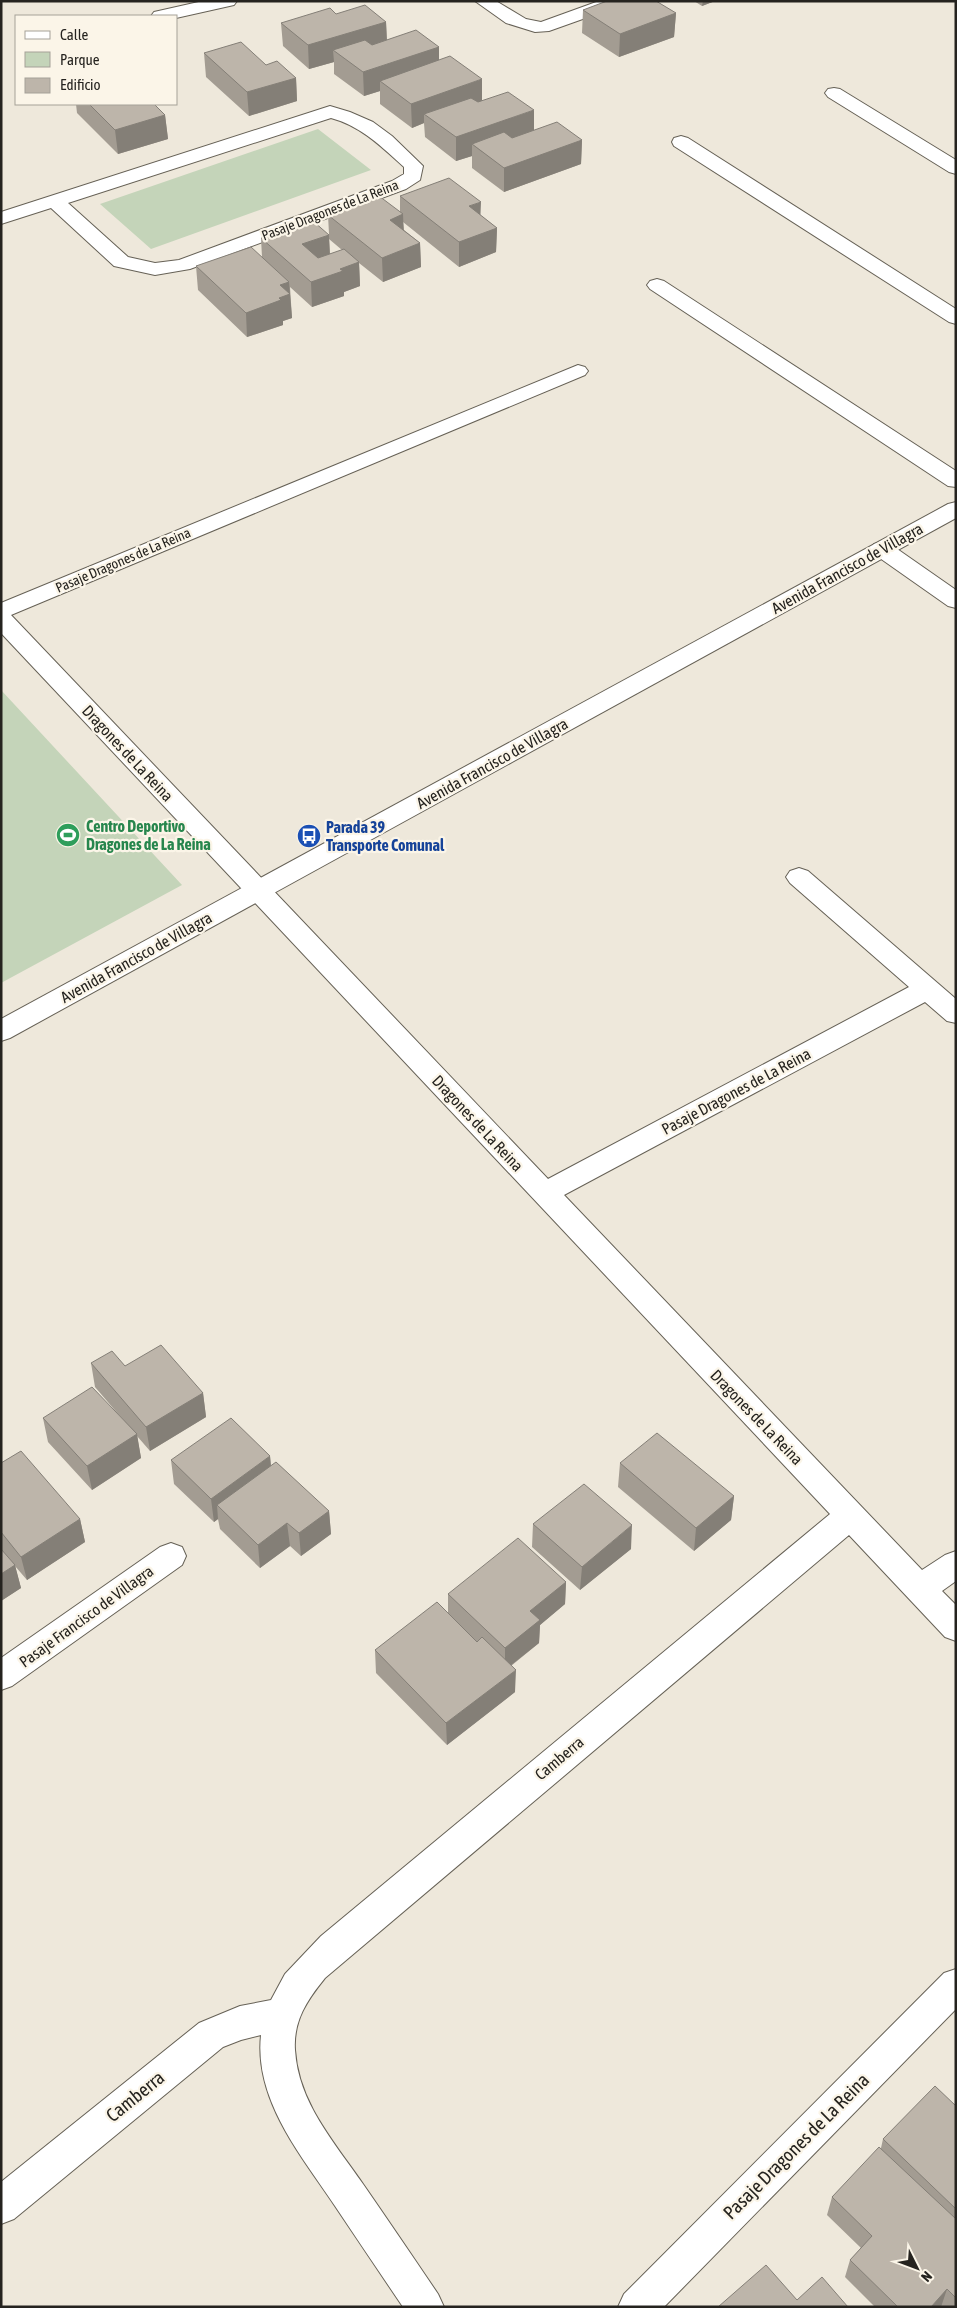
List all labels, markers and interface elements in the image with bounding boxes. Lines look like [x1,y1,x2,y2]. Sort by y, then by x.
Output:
legend [15,15,178,105]
text: Calle [60,26,89,43]
text: Parque [60,51,100,68]
text: Edificio [60,76,101,93]
street label: Pasaje Dragones de La Reina [259,177,401,243]
street label: Avenida Francisco de Villagra [768,519,926,618]
street label: Pasaje Dragones de La Reina [53,524,193,596]
street label: Dragones de La Reina [78,701,177,805]
street label: Avenida Francisco de Villagra [413,714,571,813]
place label: Centro Deportivo Dragones de La Reina [86,817,211,853]
place label: Parada 39 Transporte Comunal [326,818,445,854]
sports icon: Centro Deportivo Dragones de La Reina [55,822,81,848]
bus stop icon: Parada 39 Transporte Comunal [296,823,322,849]
street label: Avenida Francisco de Villagra [57,908,215,1007]
street label: Pasaje Dragones de La Reina [659,1044,814,1139]
street label: Dragones de La Reina [428,1071,527,1175]
street label: Dragones de La Reina [706,1366,807,1469]
street label: Pasaje Francisco de Villagra [16,1561,157,1671]
street label: Camberra [531,1733,587,1783]
street label: Camberra [102,2066,168,2126]
street label: Pasaje Dragones de La Reina [719,2069,873,2223]
north arrow [892,2243,942,2293]
text: N [918,2268,935,2285]

